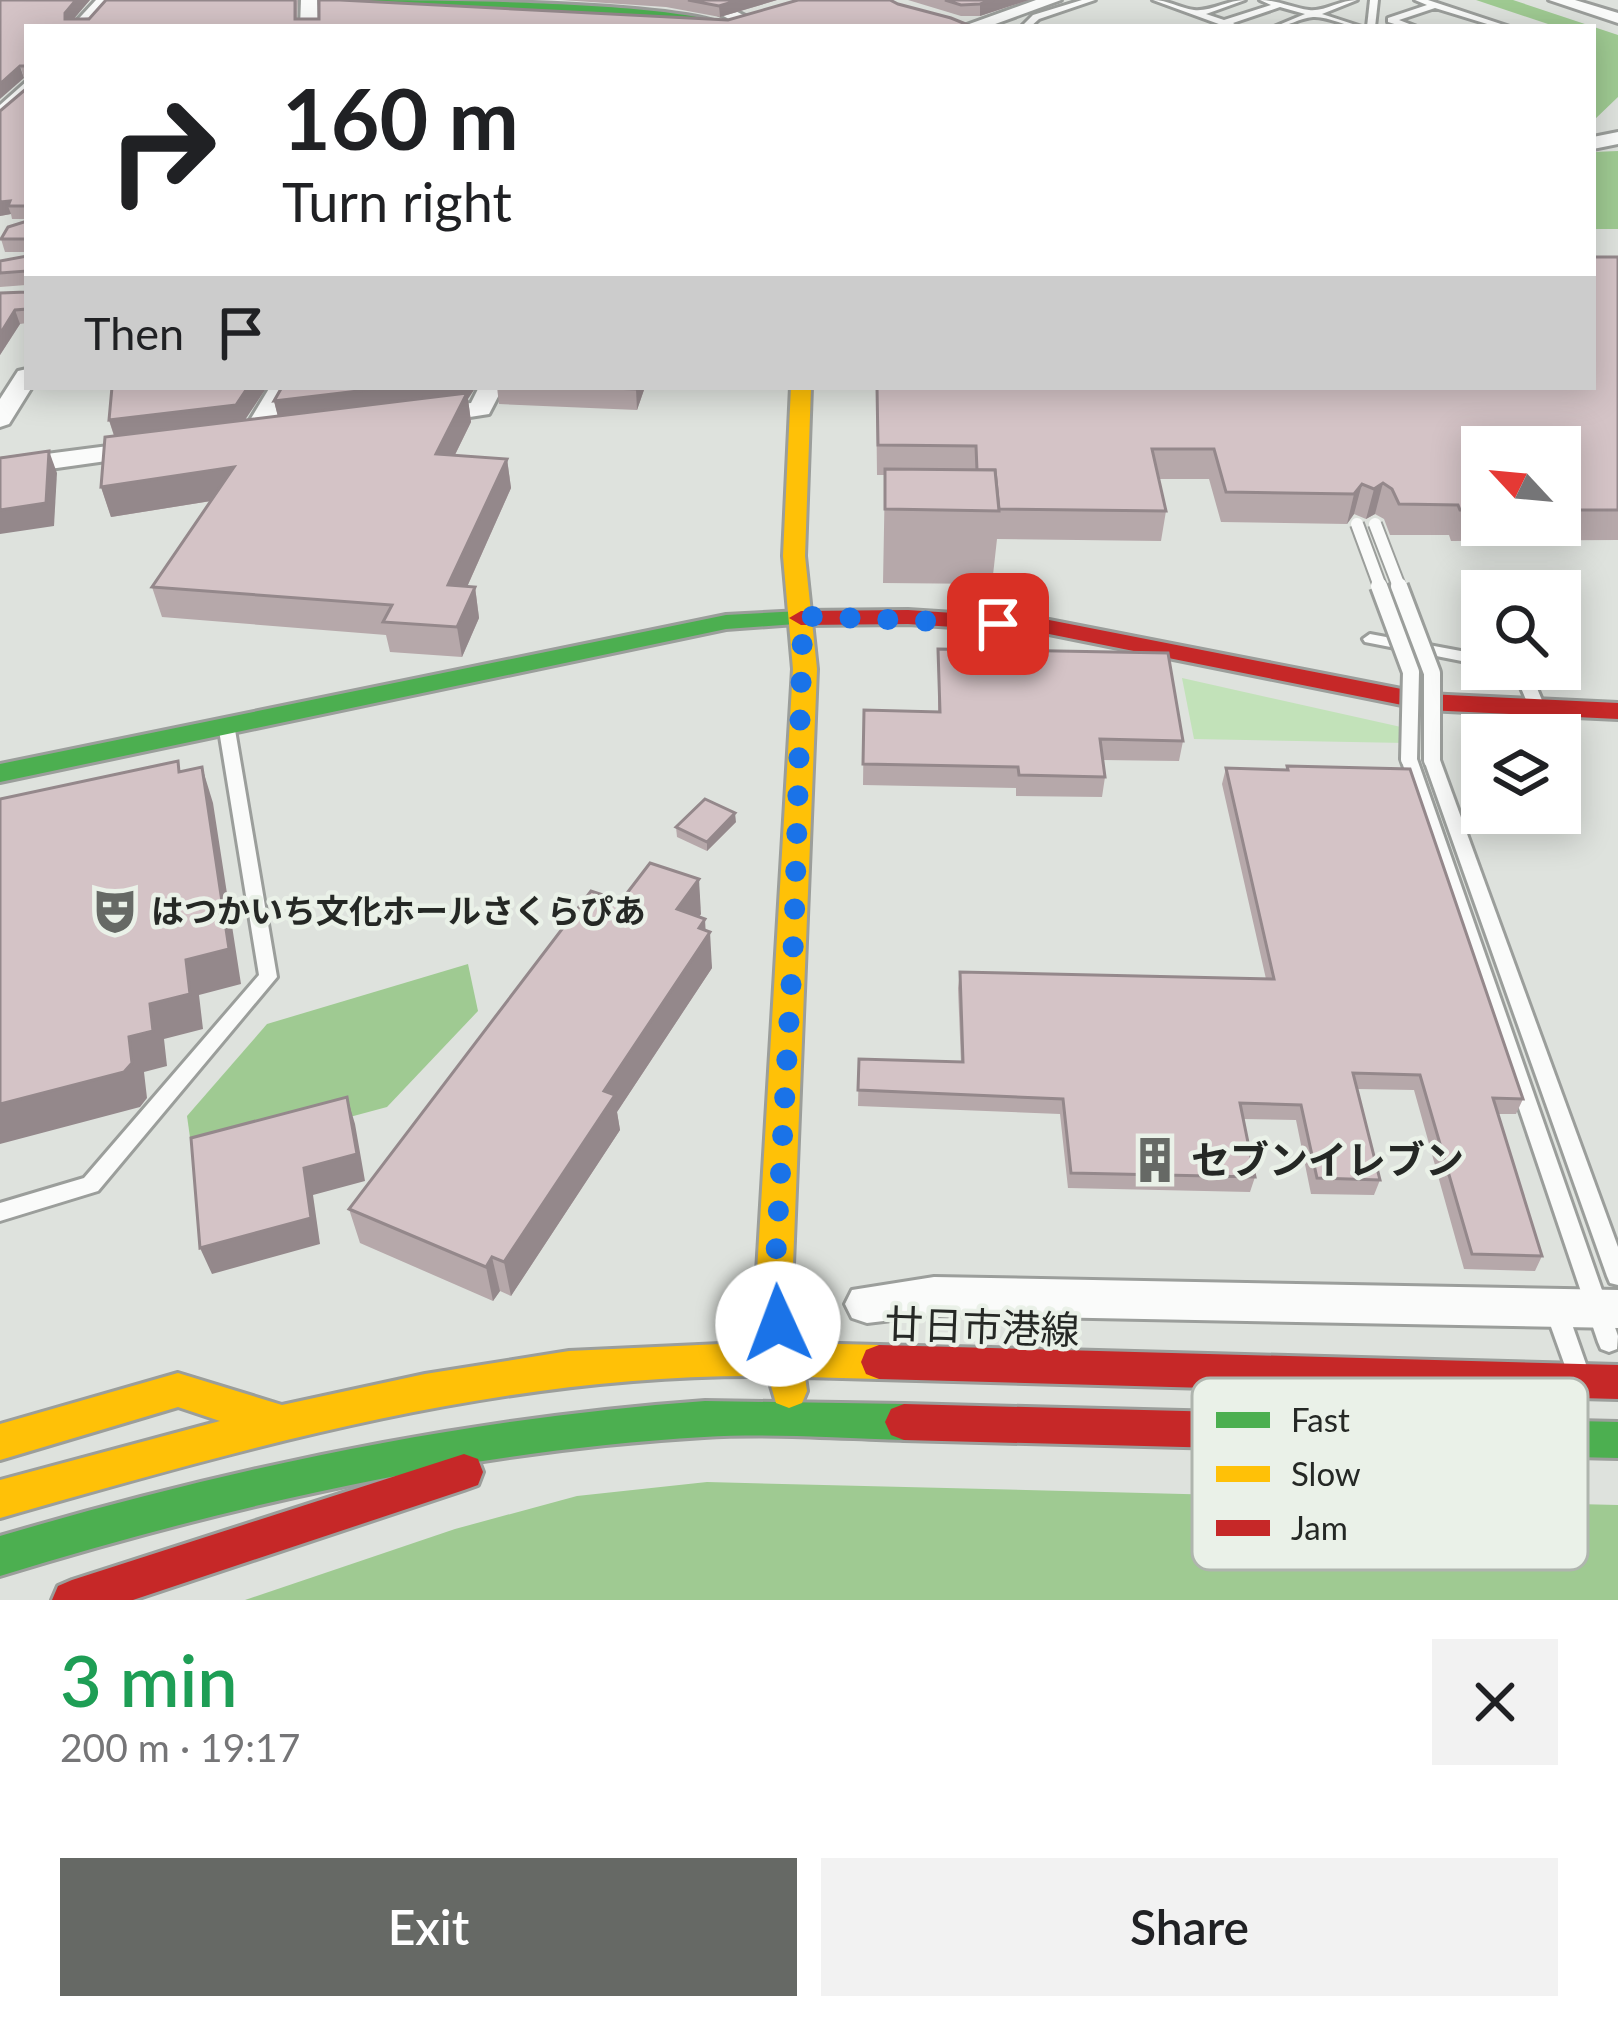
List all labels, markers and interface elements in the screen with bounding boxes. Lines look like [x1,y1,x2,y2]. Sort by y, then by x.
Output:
text: 160 m [282,67,519,168]
icon: right [84,72,240,228]
text: Turn right [282,169,512,234]
icon: arrive [208,300,274,366]
text: Then [84,306,184,360]
north arrow [1461,426,1581,546]
map controls [1461,426,1581,834]
button: search [1461,570,1581,690]
pin [947,573,1049,675]
icon: arrive [965,591,1031,657]
button: layers [1461,714,1581,834]
theatre icon: はつかいち文化ホールさくらぴあ [90,886,140,936]
place label: はつかいち文化ホールさくらぴあ [151,890,646,930]
building icon: セブンイレブン [1130,1135,1180,1185]
place label: セブンイレブン [1191,1136,1464,1182]
position arrow [715,1261,841,1387]
street label: 廿日市港線 [884,1300,1080,1352]
legend [1192,1378,1588,1570]
text: Fast [1291,1399,1350,1439]
text: Slow [1291,1453,1361,1493]
text: Jam [1291,1507,1348,1547]
text: 3 min [60,1636,238,1722]
button: close [1432,1639,1558,1765]
text: 200 m · 19:17 [60,1724,300,1770]
button: Exit [60,1858,797,1996]
button: Share [821,1858,1558,1996]

